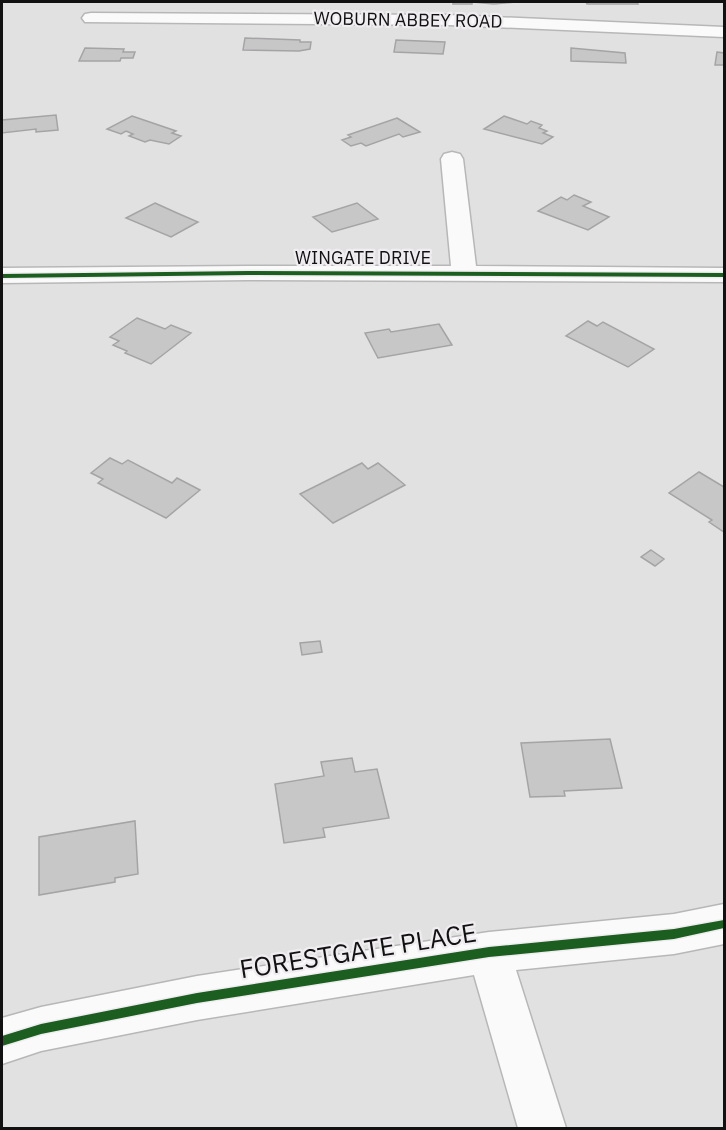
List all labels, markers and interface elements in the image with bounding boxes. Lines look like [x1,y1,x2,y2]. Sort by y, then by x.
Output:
street label: WOBURN ABBEY ROAD [313,6,503,33]
street label: WINGATE DRIVE [295,246,431,269]
street label: FORESTGATE PLACE [237,914,479,986]

